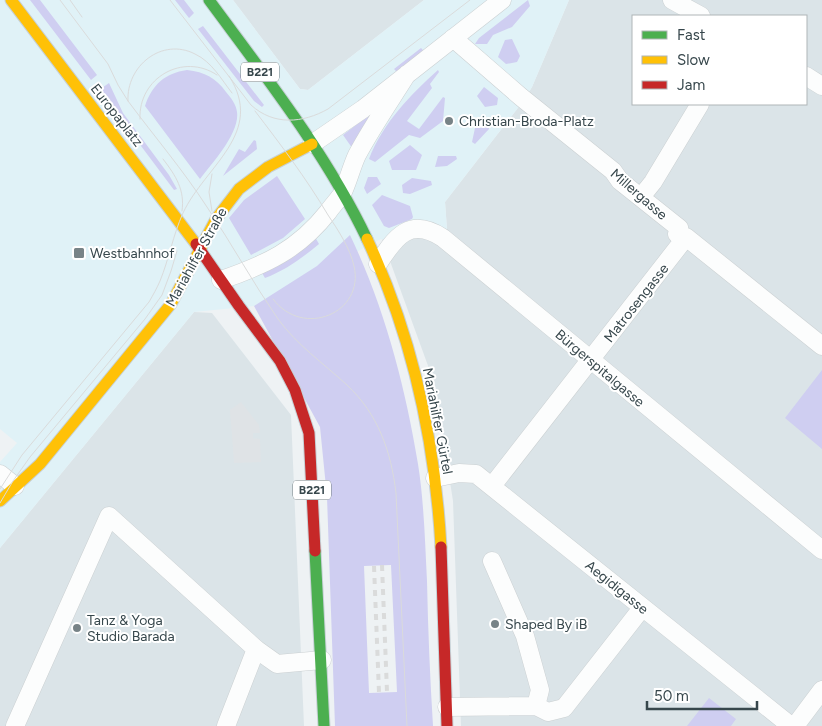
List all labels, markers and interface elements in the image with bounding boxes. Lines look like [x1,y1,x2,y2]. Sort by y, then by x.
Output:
legend [632,15,807,105]
text: Fast [677,26,706,44]
text: Slow [677,51,710,69]
road number: B221 [241,62,279,82]
text: Jam [677,76,705,94]
street label: Europaplatz [87,81,146,150]
place label: Christian-Broda-Platz [459,113,594,130]
marker: Christian-Broda-Platz [443,115,455,127]
street label: Millergasse [607,165,671,224]
street label: Mariahilfer Straße [162,204,231,310]
place label: Westbahnhof [90,245,175,262]
marker: Westbahnhof [72,246,86,260]
street label: Matrosengasse [600,260,673,346]
street label: Bürgerspitalgasse [552,326,648,411]
street label: Mariahilfer Gürtel [419,366,456,476]
road number: B221 [293,480,331,500]
street label: Aegidigasse [582,557,652,618]
place label: Tanz & Yoga Studio Barada [87,612,175,645]
place label: Shaped By iB [505,616,587,633]
marker: Shaped By iB [489,618,501,630]
marker: Tanz & Yoga Studio Barada [71,622,83,634]
scale bar [647,678,757,710]
text: 50 m [654,687,689,705]

